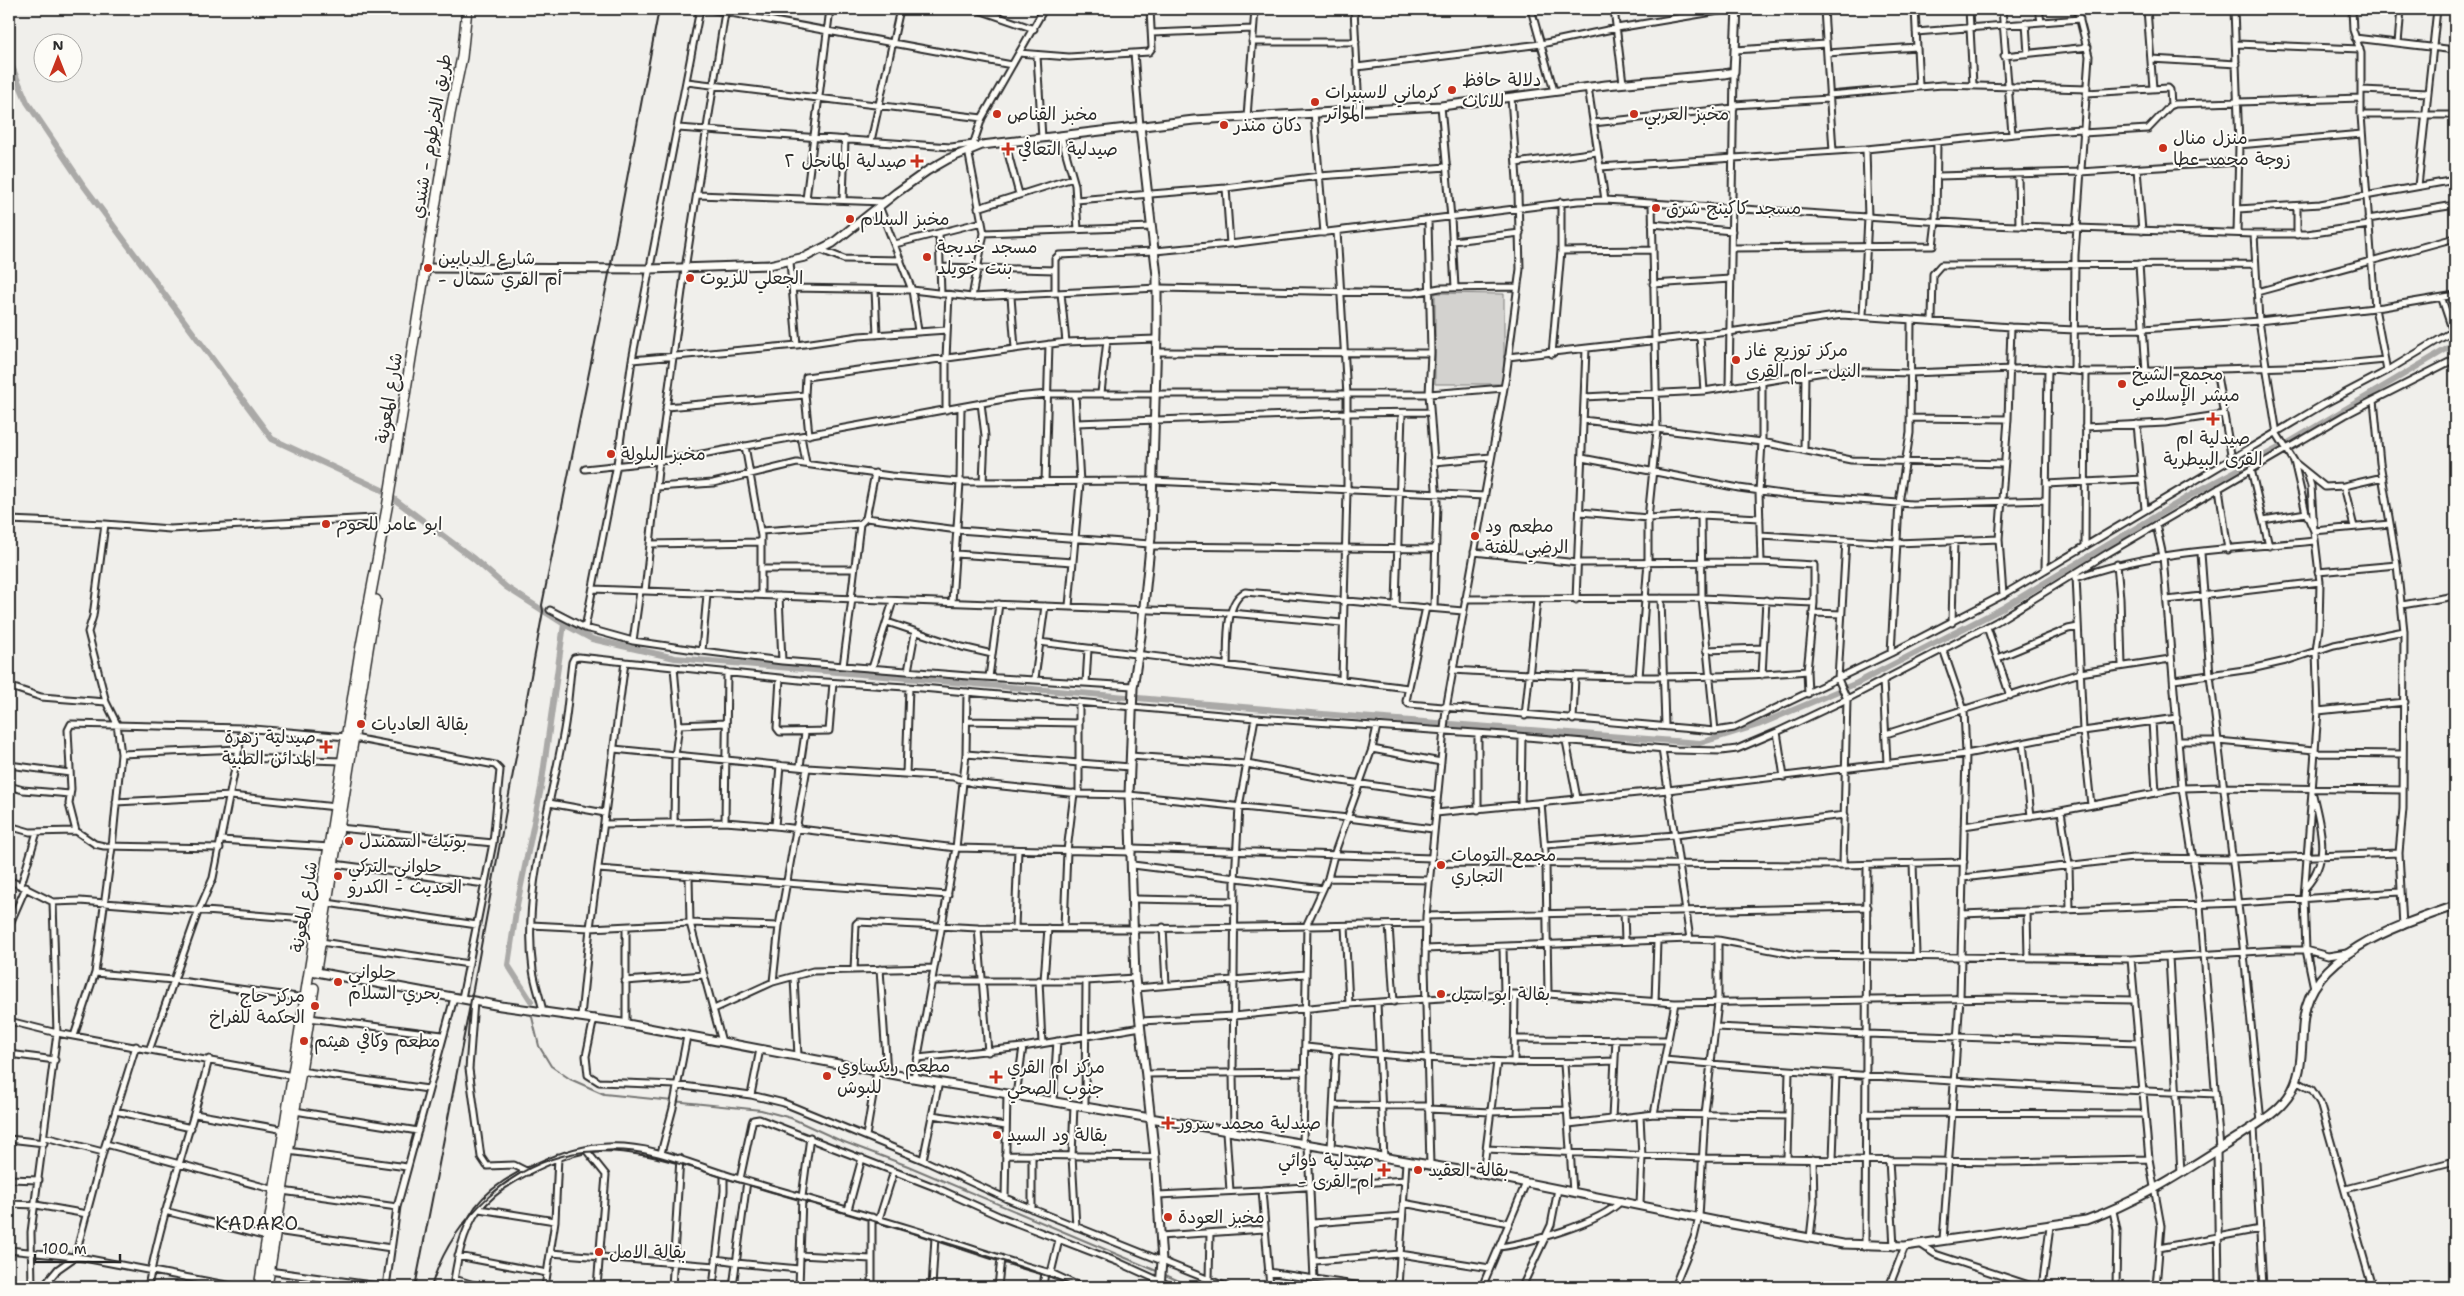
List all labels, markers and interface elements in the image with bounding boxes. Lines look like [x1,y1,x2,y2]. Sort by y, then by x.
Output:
north arrow [32,32,82,82]
text: N [52,36,64,54]
street label: طريق الخرطوم - شندي [405,52,459,221]
place label: دلالة حافظ للاثاث [1462,68,1542,113]
place label: كرماني لاسبيرات المواتر [1323,80,1442,125]
marker: دلالة حافظ للاثاث [1446,84,1458,96]
marker: كرماني لاسبيرات المواتر [1309,96,1321,108]
place label: مخبز القناص [1007,102,1098,126]
place label: مخبز العربي [1644,102,1729,130]
marker: مخبز القناص [991,108,1003,120]
marker: مخبز العربي [1628,108,1640,120]
place label: دكان منذر [1232,113,1302,137]
marker: دكان منذر [1218,119,1230,131]
place label: منزل منال زوجة محمد عطا [2173,126,2291,171]
place label: صيدلية التعافي [1018,137,1118,162]
marker: منزل منال زوجة محمد عطا [2157,142,2169,154]
marker: صيدلية التعافي [1002,143,1014,155]
place label: صيدلية المانجل ٢ [784,149,907,173]
marker: صيدلية المانجل ٢ [911,155,923,167]
place label: مسجد كاكينج شرق [1666,196,1801,220]
marker: مسجد كاكينج شرق [1650,202,1662,214]
place label: مخبز السلام [860,207,950,233]
marker: مخبز السلام [844,213,856,225]
place label: مسجد خديجة بنت خويلد [937,235,1037,280]
place label: شارع الدبابين - أم القري شمال [438,246,563,293]
marker: مسجد خديجة بنت خويلد [921,251,933,263]
marker: شارع الدبابين - أم القري شمال [422,262,434,274]
place label: الجعلي للزيوت [700,266,804,294]
marker: الجعلي للزيوت [684,272,696,284]
place label: مركز توزيع غاز النيل - ام القرى [1744,338,1861,385]
street label: شارع المعونة [370,351,408,445]
marker: مركز توزيع غاز النيل - ام القرى [1730,354,1742,366]
place label: مجمع الشيخ مبشر الإسلامي [2132,362,2240,411]
marker: مجمع الشيخ مبشر الإسلامي [2116,378,2128,390]
marker: صيدلية ام القرى البيطرية [2207,413,2219,425]
place label: صيدلية ام القرى البيطرية [2163,426,2263,471]
place label: مخبز البلولة [621,442,706,466]
marker: مخبز البلولة [605,448,617,460]
place label: ابو عامر للحوم [336,512,442,538]
place label: مطعم ود الرضي للفتة [1485,514,1569,563]
marker: ابو عامر للحوم [320,518,332,530]
marker: مطعم ود الرضي للفتة [1469,530,1481,542]
place label: بقالة العاديات [371,712,469,736]
marker: بقالة العاديات [355,718,367,730]
place label: صيدلية زهرة المدائن الطبية [222,725,316,770]
marker: صيدلية زهرة المدائن الطبية [320,741,332,753]
place label: بوتيك السمندل [359,829,467,853]
marker: بوتيك السمندل [343,835,355,847]
place label: مجمع التومات التجاري [1451,843,1556,889]
place label: حلواني التركي الحديث - الكدرو [347,854,462,899]
marker: مجمع التومات التجاري [1435,859,1447,871]
street label: شارع المعونة [285,860,323,954]
marker: حلواني التركي الحديث - الكدرو [332,870,344,882]
place label: حلواني بحري السلام [348,960,441,1007]
marker: حلواني بحري السلام [332,976,344,988]
place label: بقالة ابو اسيل [1451,982,1550,1006]
place label: مركز حاج الحكمة للفراخ [209,984,305,1029]
marker: بقالة ابو اسيل [1435,988,1447,1000]
marker: مركز حاج الحكمة للفراخ [309,1000,321,1012]
place label: مطعم وكافي هيثم [314,1029,440,1055]
marker: مطعم وكافي هيثم [298,1035,310,1047]
place label: مطعم ريكساوي للبوش [837,1054,950,1099]
place label: مركز ام القري جنوب الصحي [1007,1055,1105,1104]
marker: مطعم ريكساوي للبوش [821,1070,833,1082]
marker: مركز ام القري جنوب الصحي [989,1070,1003,1084]
place label: صيدلية محمد سرور [1176,1111,1321,1135]
marker: صيدلية محمد سرور [1162,1117,1174,1129]
place label: بقالة ود السيد [1007,1123,1108,1147]
marker: بقالة ود السيد [991,1129,1003,1141]
place label: صيدلية دوائي - ام القرى [1278,1148,1374,1195]
place label: بقالة العقيد [1428,1158,1509,1182]
marker: صيدلية دوائي - ام القرى [1378,1164,1390,1176]
marker: بقالة العقيد [1412,1164,1424,1176]
place label: مخبز العودة [1178,1205,1265,1229]
district label: KADARO [215,1211,299,1236]
marker: مخبز العودة [1162,1211,1174,1223]
scale bar [35,1231,120,1263]
text: 100 m [42,1239,87,1259]
place label: بقالة الامل [609,1240,686,1264]
marker: بقالة الامل [593,1246,605,1258]

